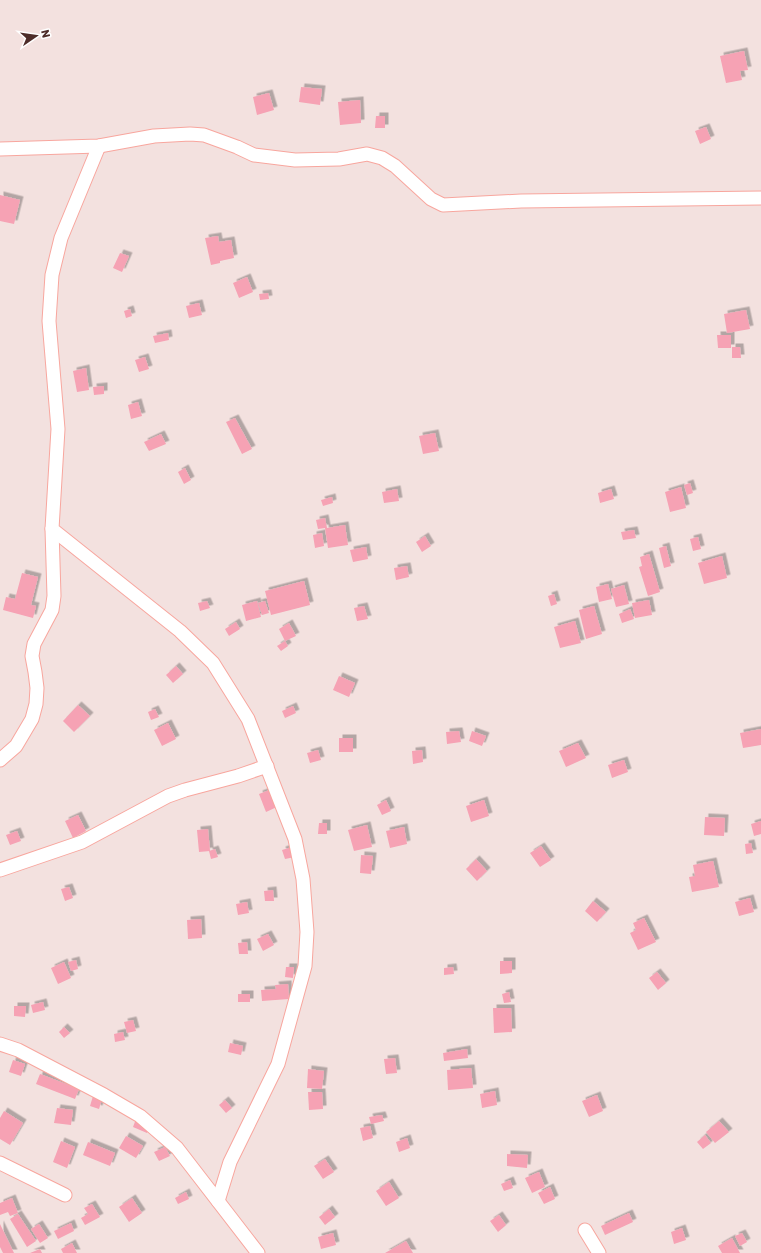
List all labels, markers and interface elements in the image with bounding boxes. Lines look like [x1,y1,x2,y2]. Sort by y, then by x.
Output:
north arrow [16,16,56,56]
text: N [38,29,52,39]

